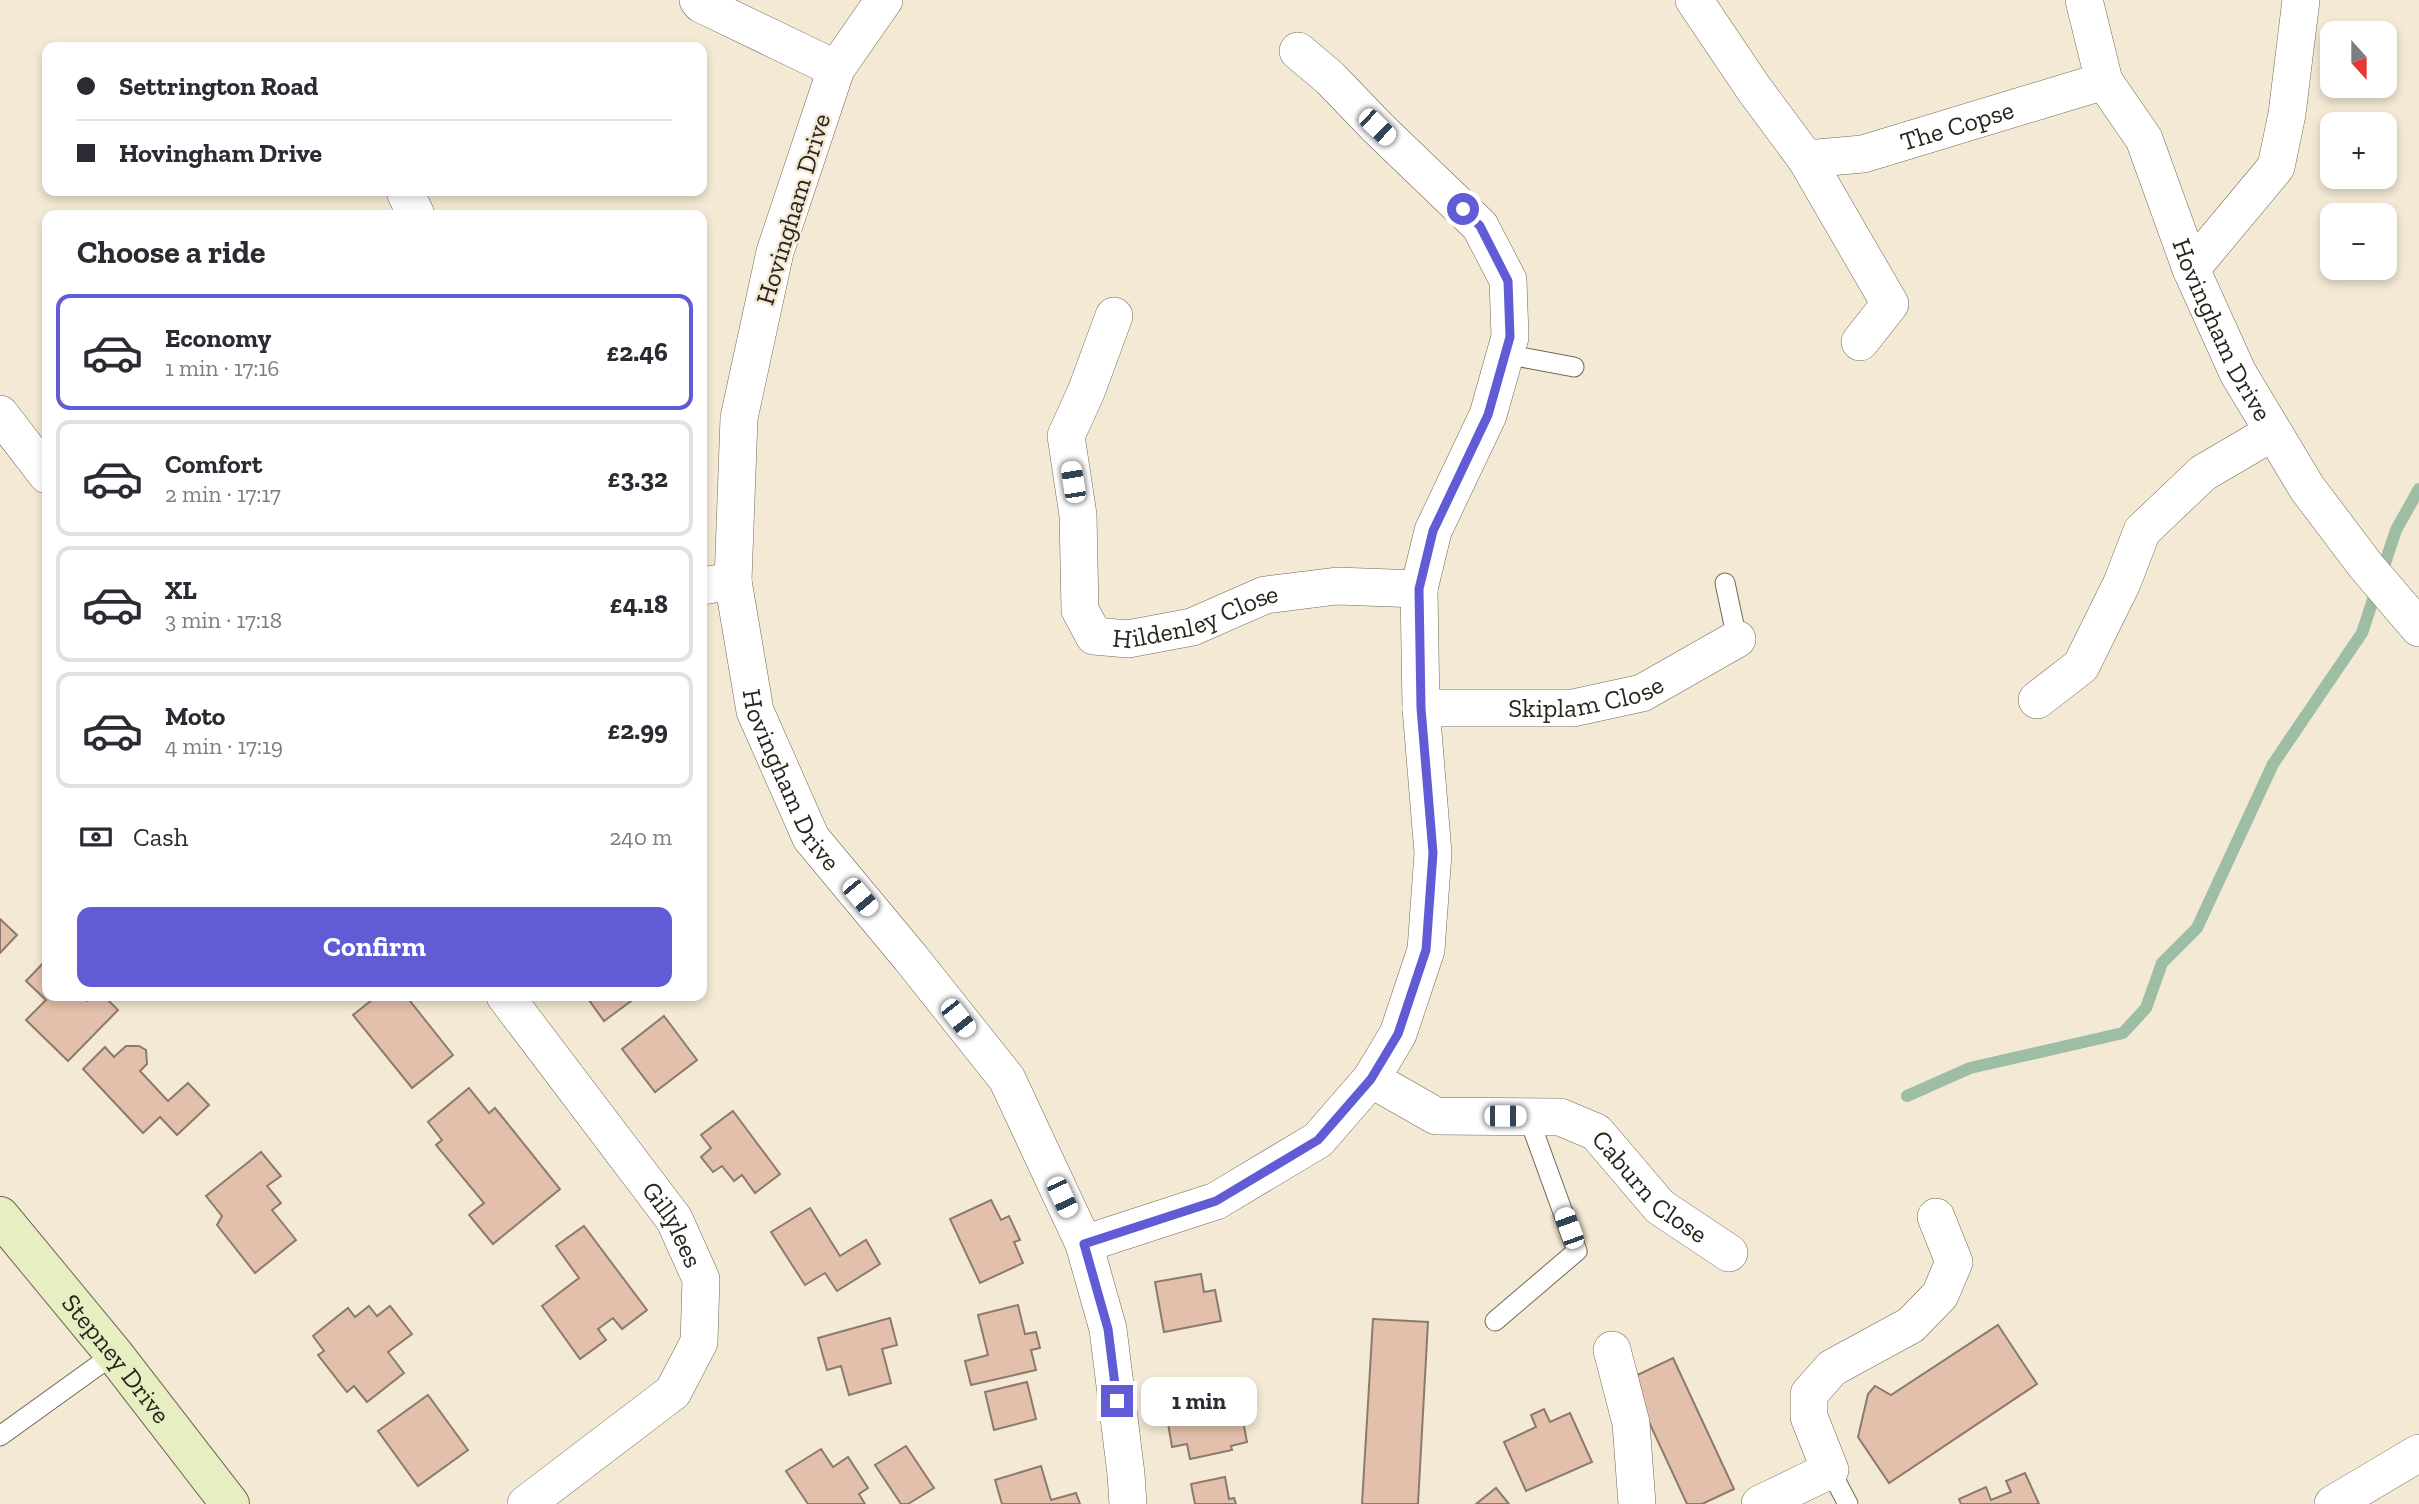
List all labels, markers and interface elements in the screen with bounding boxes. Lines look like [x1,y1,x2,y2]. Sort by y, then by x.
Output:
north arrow [2320,21,2398,98]
map controls [2320,21,2397,280]
text: Settrington Road [119,70,318,102]
street label: The Copse [1896,93,2018,158]
car [1355,105,1400,149]
street label: Hovingham Drive [749,110,837,308]
button: + [2320,112,2397,189]
text: Hovingham Drive [119,137,322,169]
route start [1447,193,1479,225]
button: − [2320,203,2397,280]
text: Choose a ride [77,233,265,271]
street label: Hovingham Drive [2165,234,2279,427]
icon: car [81,321,144,384]
text: Economy [165,322,271,354]
text: £2.46 [606,336,668,368]
text: 1 min · 17:16 [165,354,280,382]
icon: car [81,447,144,510]
text: Comfort [165,448,262,480]
car [1060,460,1087,504]
text: £3.32 [608,462,668,494]
text: 2 min · 17:17 [165,480,281,508]
icon: car [81,573,144,636]
text: XL [165,574,197,606]
street label: Hildenley Close [1111,578,1280,655]
text: £4.18 [610,588,668,620]
text: 3 min · 17:18 [165,606,282,634]
street label: Skiplam Close [1508,668,1669,724]
street label: Hovingham Drive [736,687,847,877]
icon: car [81,699,144,762]
text: Moto [165,700,225,732]
text: £2.99 [607,714,668,746]
text: 4 min · 17:19 [165,732,283,760]
icon: cash [77,818,115,856]
text: Cash [133,821,188,853]
text: 240 m [609,823,672,851]
car [839,874,882,920]
button: Confirm [77,907,672,987]
car [937,995,980,1041]
car [1485,1106,1527,1127]
street label: Caburn Close [1585,1123,1714,1250]
car [1044,1174,1081,1220]
street label: Gillylees [635,1175,710,1272]
car [1552,1205,1587,1251]
street label: Stepney Drive [55,1287,178,1430]
callout: 1 min [1142,1376,1257,1426]
route end [1101,1385,1133,1417]
text: 1 min [1172,1387,1226,1415]

